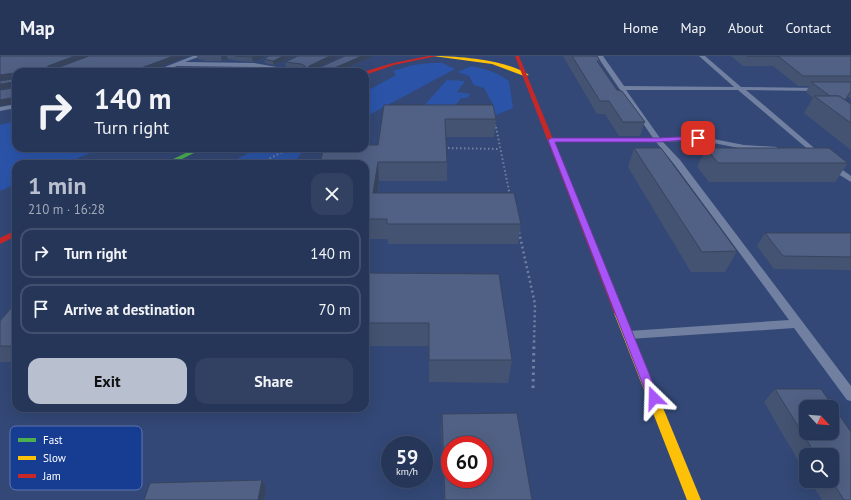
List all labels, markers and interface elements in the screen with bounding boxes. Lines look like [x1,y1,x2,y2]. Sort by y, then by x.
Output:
text: Map [20,16,55,40]
text: Home [623,19,658,37]
text: Map [680,19,706,37]
text: About [728,19,764,37]
text: Contact [786,19,831,37]
text: 140 m [94,80,171,117]
icon: right [28,84,80,136]
text: Turn right [94,116,169,139]
pin [681,121,715,155]
icon: arrive [687,127,709,149]
text: 1 min [28,170,87,201]
button: close [311,173,353,215]
text: 210 m · 16:28 [28,201,105,218]
icon: right [30,242,52,264]
text: Turn right [64,244,127,263]
text: 140 m [310,244,351,263]
icon: arrive [30,298,52,320]
text: Arrive at destination [64,300,195,319]
text: 70 m [318,300,351,319]
button: Exit [28,358,187,404]
button: Share [195,358,353,404]
position arrow [633,377,675,419]
north arrow [799,400,839,440]
map controls [799,400,839,488]
legend [10,426,142,490]
text: Fast [43,433,63,447]
speed limit sign: 60 [441,436,493,488]
text: 59 [396,444,418,470]
button: search [799,448,839,488]
text: Slow [43,451,66,465]
text: km/h [396,465,418,478]
text: Jam [42,469,61,483]

